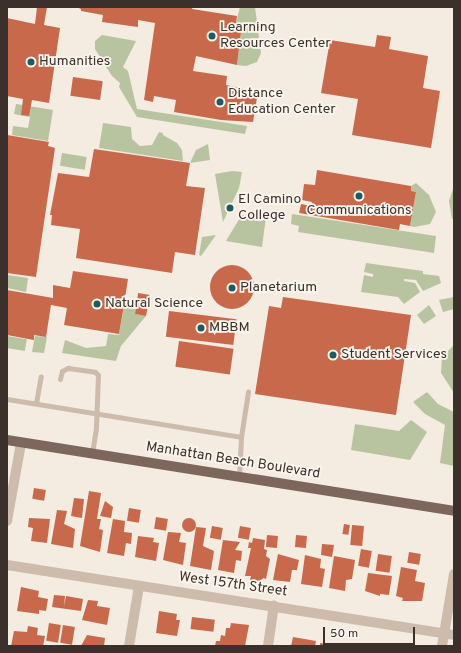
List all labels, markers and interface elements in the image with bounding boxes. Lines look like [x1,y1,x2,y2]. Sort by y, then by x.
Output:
place label: Learning Resources Center [220,20,331,52]
marker: Learning Resources Center [207,31,217,41]
place label: Humanities [39,54,110,70]
marker: Humanities [26,57,36,67]
place label: Distance Education Center [228,86,336,118]
marker: Distance Education Center [215,97,225,107]
marker: Communications [354,191,364,201]
place label: El Camino College [238,192,301,224]
marker: El Camino College [225,203,235,213]
place label: Communications [307,203,411,219]
place label: Planetarium [240,280,317,296]
marker: Planetarium [227,283,237,293]
place label: Natural Science [105,296,203,312]
marker: Natural Science [92,299,102,309]
place label: MBBM [209,320,250,336]
marker: MBBM [196,323,206,333]
place label: Student Services [341,347,447,363]
marker: Student Services [328,350,338,360]
street label: Manhattan Beach Boulevard [145,439,321,483]
street label: West 157th Street [178,569,288,601]
scale bar [325,619,417,645]
text: 50 m [330,626,358,642]

